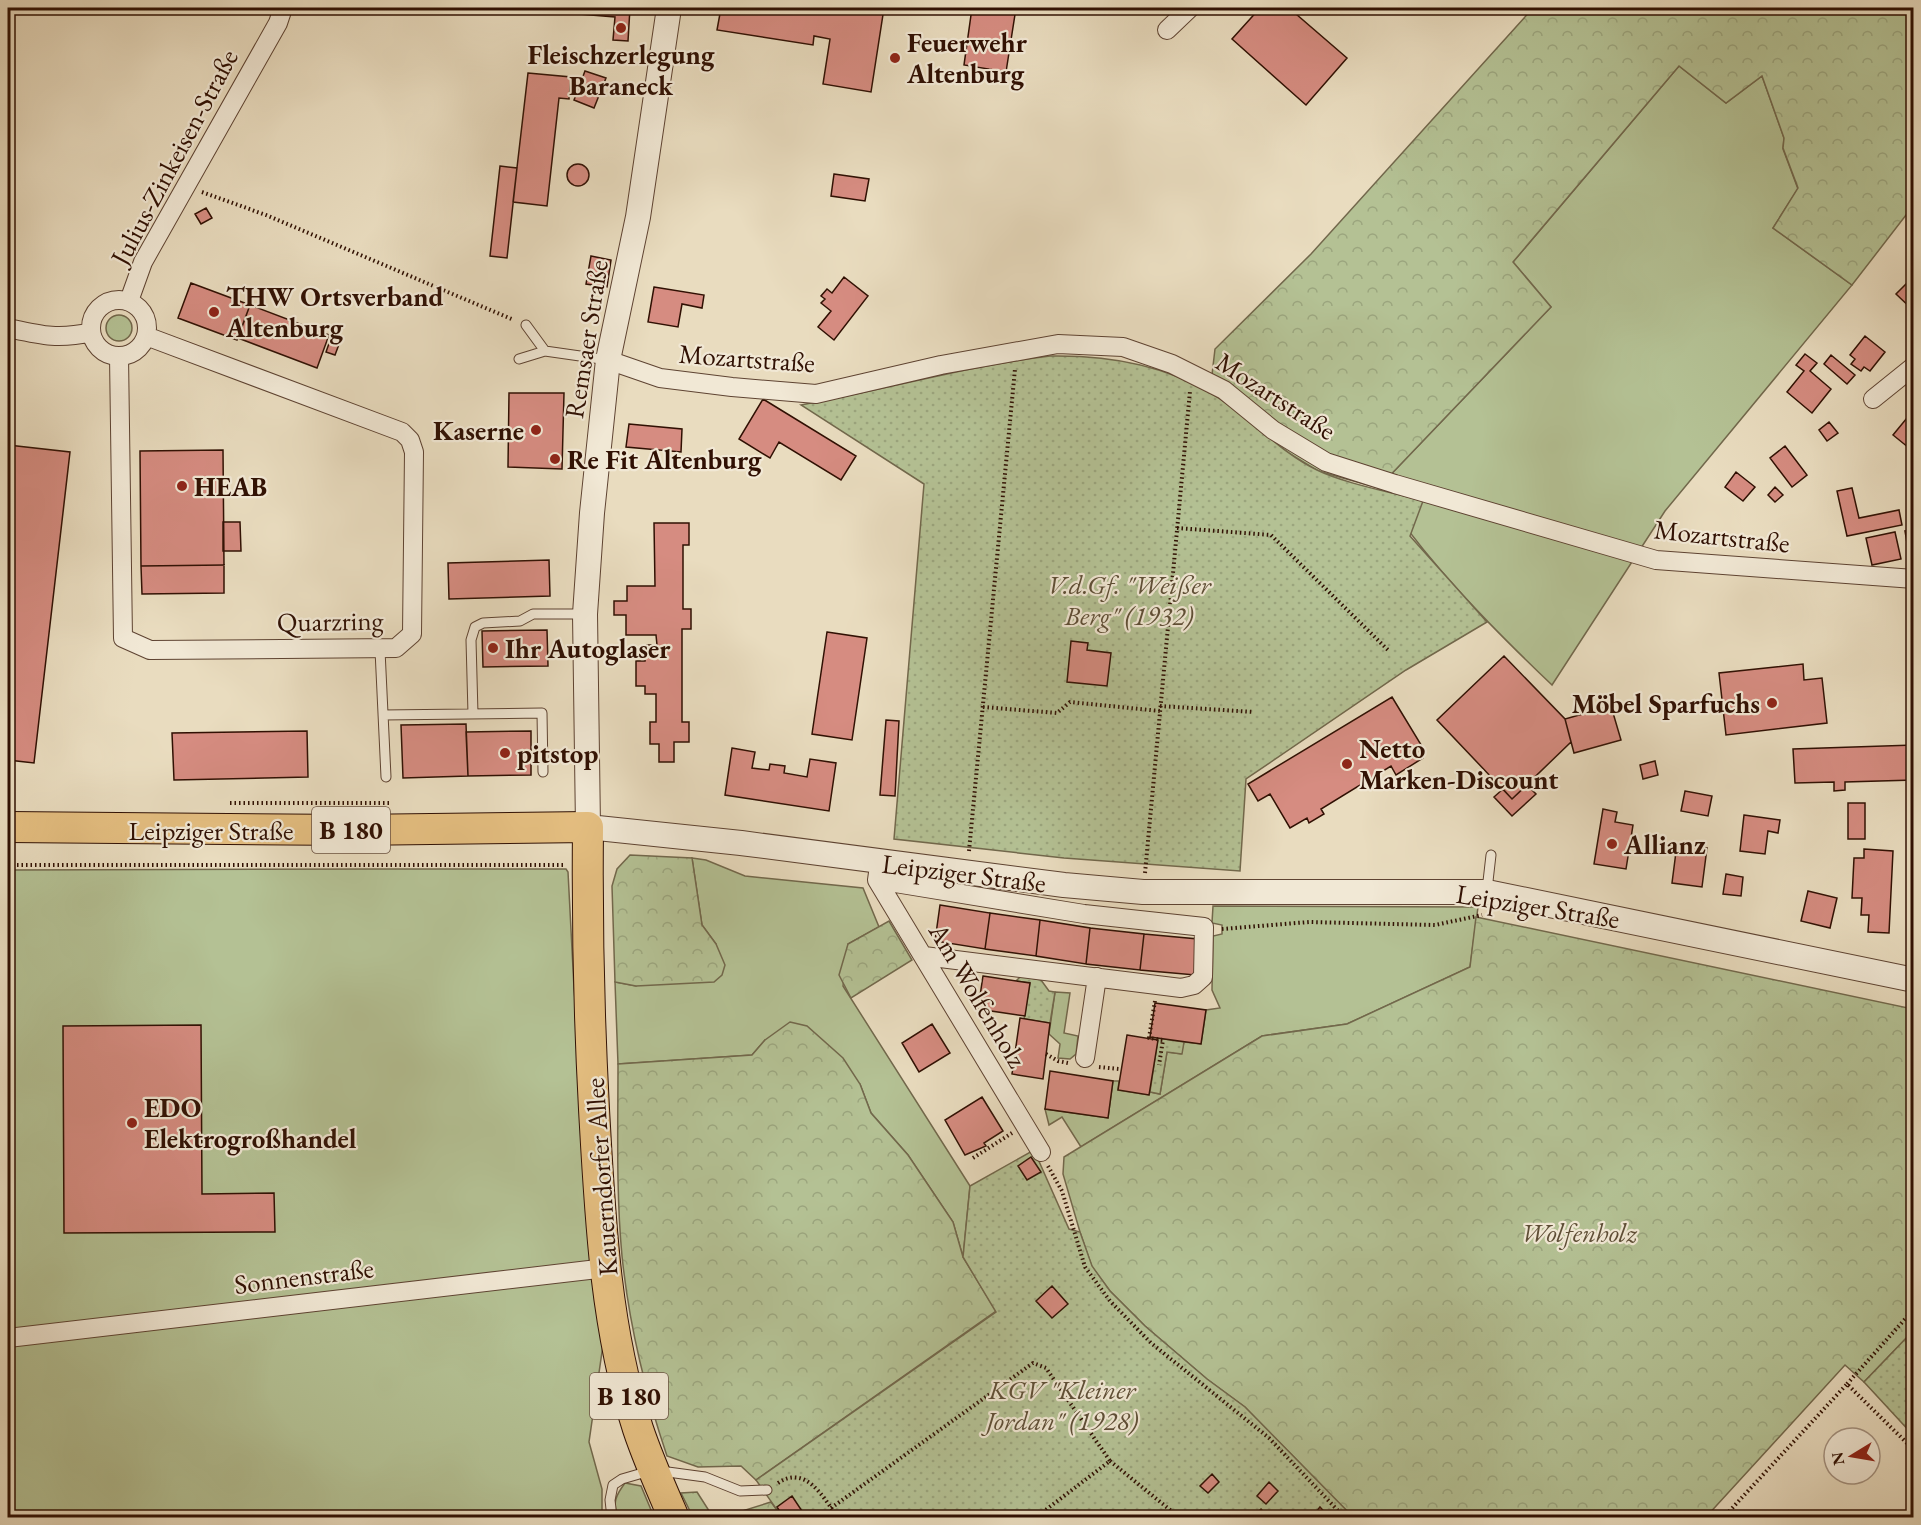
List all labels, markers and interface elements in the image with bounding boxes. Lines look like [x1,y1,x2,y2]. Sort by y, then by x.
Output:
marker: Fleischzerlegung Baraneck [614,21,628,35]
place label: Feuerwehr Altenburg [906,25,1028,91]
place label: Fleischzerlegung Baraneck [528,37,715,103]
street label: Julius-Zinkeisen-Straße [101,43,246,273]
marker: Feuerwehr Altenburg [888,51,902,65]
street label: Remsaer Straße [556,257,616,421]
place label: THW Ortsverband Altenburg [225,279,444,345]
marker: THW Ortsverband Altenburg [207,305,221,319]
street label: Mozartstraße [678,336,816,380]
street label: Mozartstraße [1209,344,1343,448]
place label: Kaserne [433,413,524,448]
marker: Kaserne [529,423,543,437]
place label: Re Fit Altenburg [567,442,762,477]
marker: Re Fit Altenburg [548,452,562,466]
place label: HEAB [194,469,267,504]
marker: HEAB [175,479,189,493]
street label: Mozartstraße [1652,511,1792,561]
park label: V.d.Gf. "Weißer Berg" (1932) [1047,567,1213,633]
street label: Quarzring [276,603,384,639]
place label: Ihr Autoglaser [505,631,671,666]
marker: Ihr Autoglaser [486,641,500,655]
place label: Möbel Sparfuchs [1571,686,1760,721]
marker: Möbel Sparfuchs [1765,696,1779,710]
place label: Netto Marken-Discount [1359,731,1558,797]
place label: pitstop [517,736,598,771]
marker: pitstop [498,746,512,760]
marker: Netto Marken-Discount [1340,757,1354,771]
road number: B 180 [312,807,390,853]
street label: Leipziger Straße [129,813,293,848]
place label: Allianz [1623,827,1706,862]
marker: Allianz [1605,837,1619,851]
street label: Leipziger Straße [880,846,1048,900]
street label: Leipziger Straße [1454,876,1622,936]
street label: Am Wolfenholz [921,915,1035,1074]
street label: Kauerndorfer Allee [577,1077,625,1277]
place label: EDO Elektrogroßhandel [144,1090,357,1156]
marker: EDO Elektrogroßhandel [125,1116,139,1130]
park label: Wolfenholz [1521,1215,1637,1250]
street label: Sonnenstraße [232,1250,376,1302]
park label: KGV "Kleiner Jordan" (1928) [981,1372,1139,1438]
road number: B 180 [590,1373,668,1419]
north arrow [1822,1426,1882,1486]
text: N [1826,1450,1849,1467]

